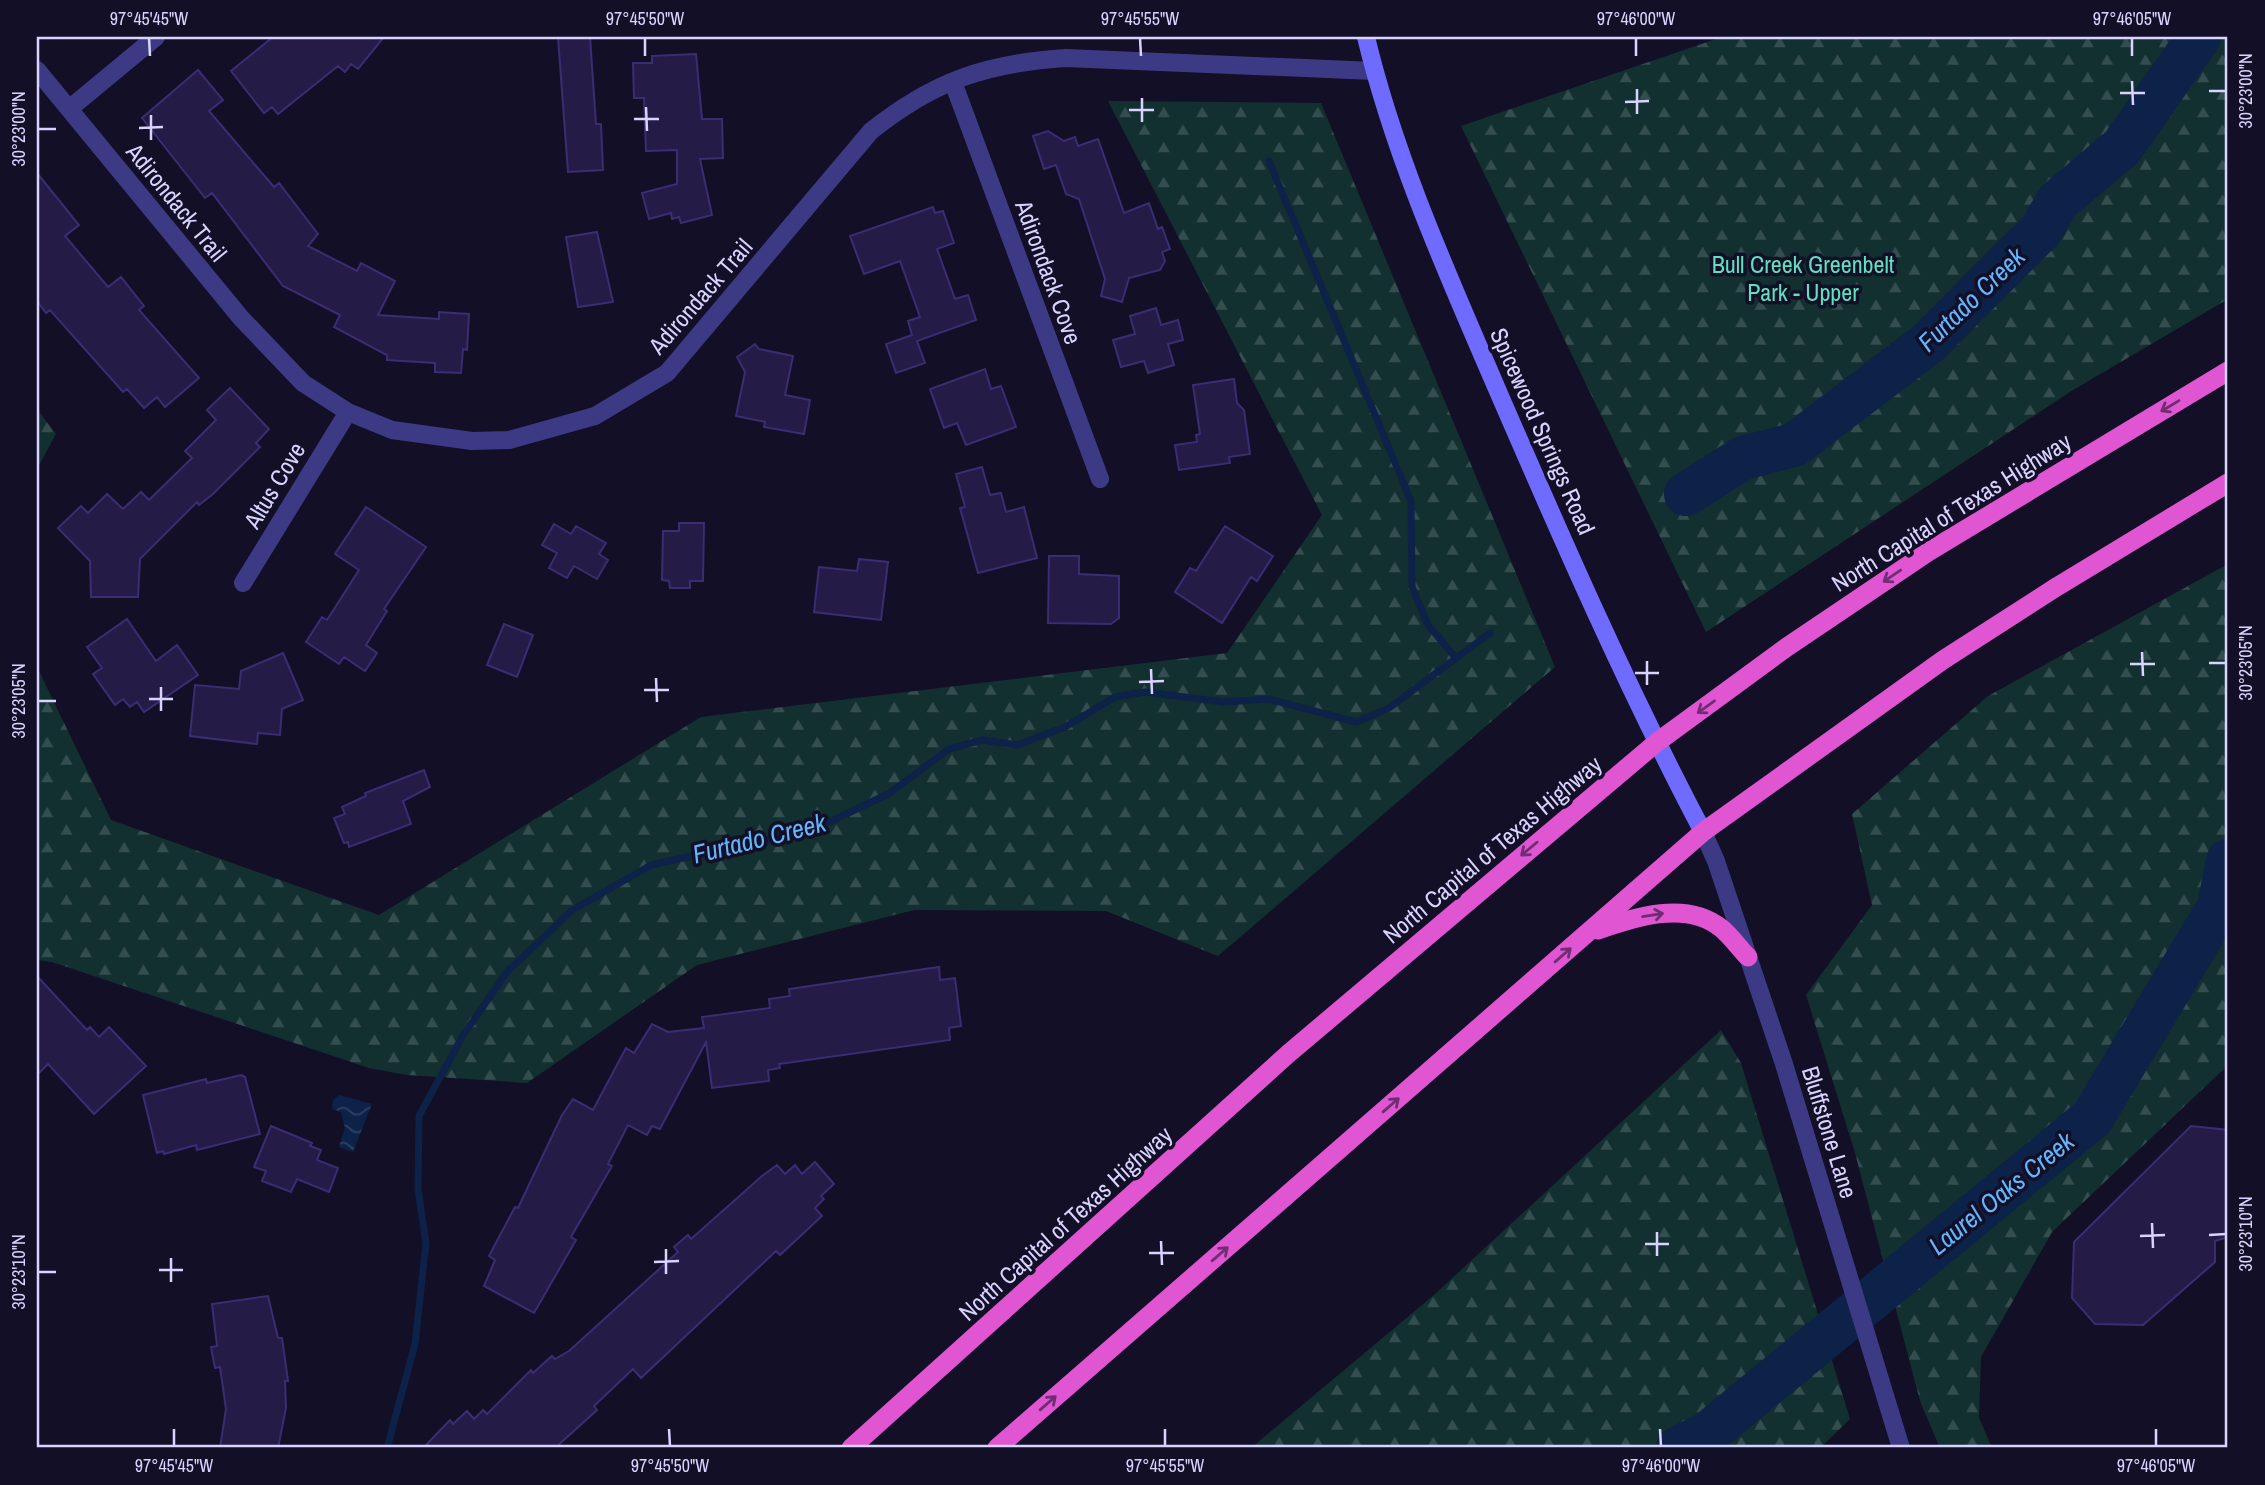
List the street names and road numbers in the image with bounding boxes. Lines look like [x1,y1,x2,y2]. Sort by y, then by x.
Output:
street label: Adirondack Trail [119,135,235,268]
street label: Adirondack Cove [1008,195,1090,348]
street label: Adirondack Trail [640,231,759,361]
street label: Spicewood Springs Road [1483,323,1603,539]
street label: North Capital of Texas Highway [1825,425,2077,599]
street label: Altus Cove [235,436,312,535]
street label: North Capital of Texas Highway [1376,748,1608,950]
street label: Bluffstone Lane [1795,1062,1865,1202]
street label: North Capital of Texas Highway [952,1119,1179,1327]

